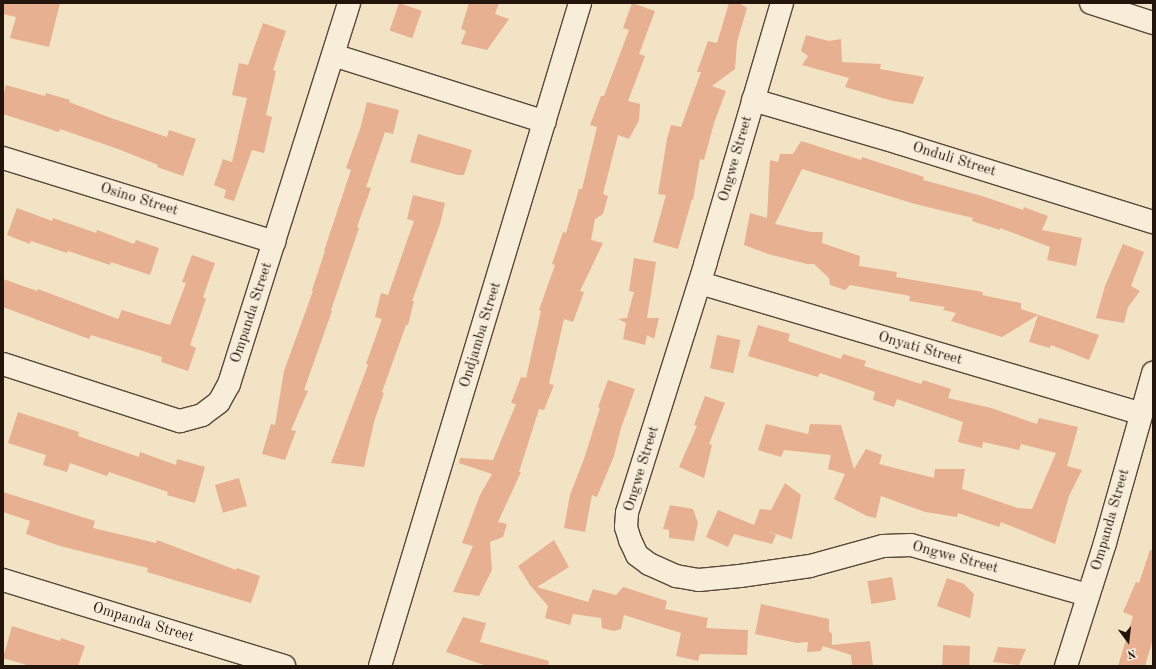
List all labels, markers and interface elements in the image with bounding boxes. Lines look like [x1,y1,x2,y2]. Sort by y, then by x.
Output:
street label: Ongwe Street [715,114,757,204]
street label: Onduli Street [910,139,998,181]
street label: Osino Street [98,180,180,220]
street label: Ompanda Street [227,260,277,366]
street label: Ondjamba Street [456,280,506,390]
street label: Onyati Street [876,328,964,370]
street label: Ongwe Street [620,424,664,514]
street label: Ompanda Street [1088,467,1134,573]
street label: Ongwe Street [910,538,1000,578]
street label: Ompanda Street [90,599,196,647]
north arrow [1108,621,1148,661]
text: N [1126,647,1137,659]

